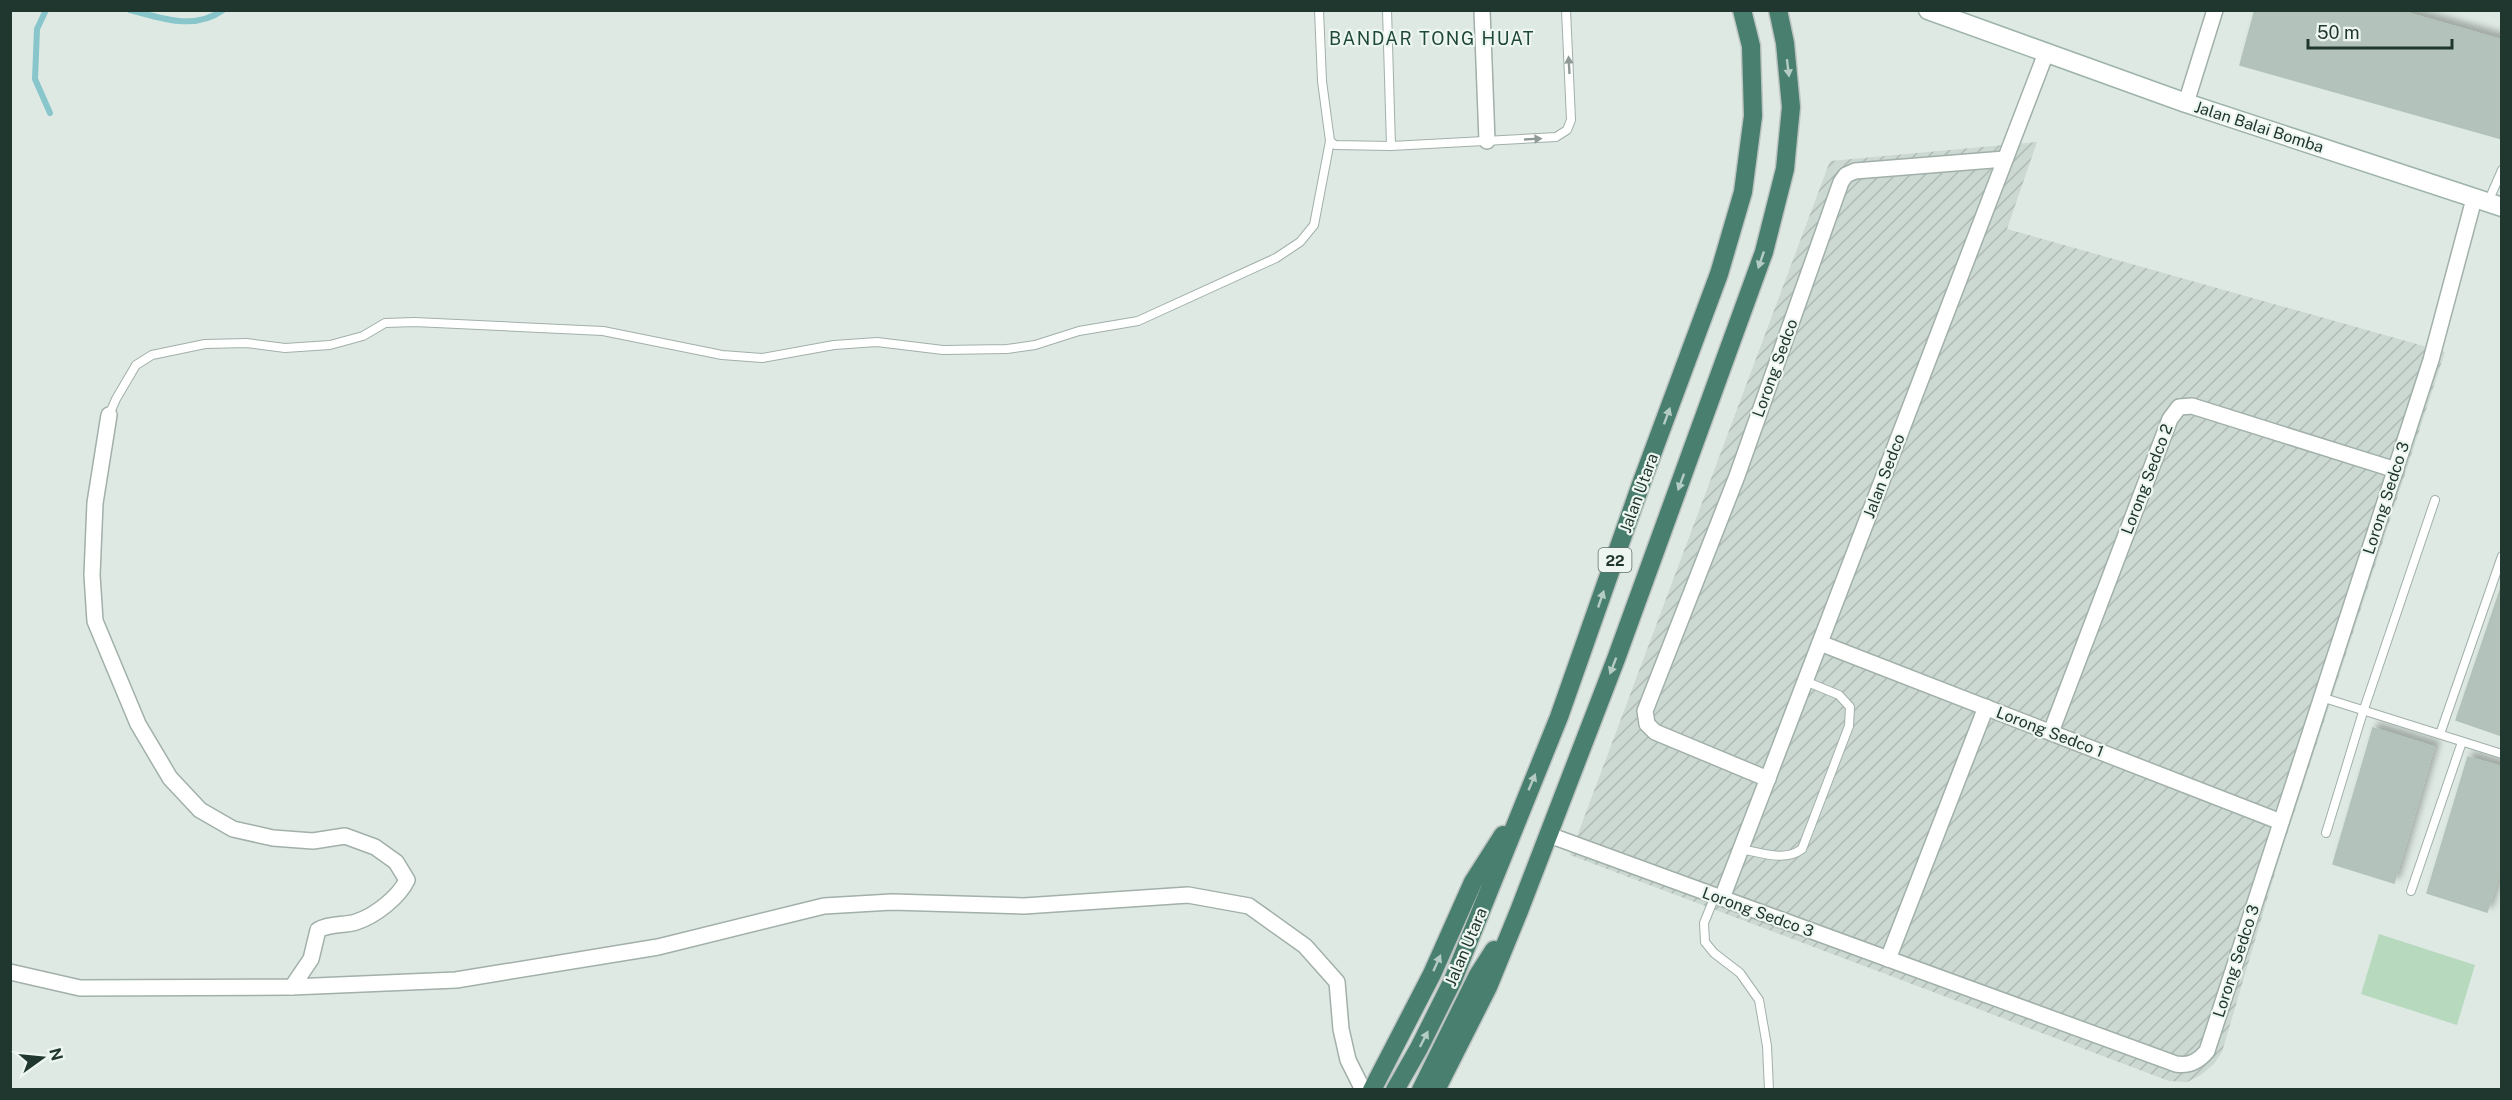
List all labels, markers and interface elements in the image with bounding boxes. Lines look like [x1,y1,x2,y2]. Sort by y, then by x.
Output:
scale bar [2308,12,2452,50]
text: 50 m [2317,22,2360,43]
district label: BANDAR TONG HUAT [1329,28,1535,49]
one-way arrow [1564,56,1573,75]
one-way arrow [1783,59,1793,78]
street label: Jalan Balai Bomba [2192,97,2326,157]
one-way arrow [1524,134,1543,143]
one-way arrow [1756,251,1766,269]
street label: Lorong Sedco [1748,316,1802,420]
one-way arrow [1662,407,1672,425]
street label: Lorong Sedco 2 [2117,421,2177,537]
street label: Jalan Sedco [1859,431,1909,521]
street label: Lorong Sedco 3 [2359,439,2413,557]
street label: Jalan Utara [1616,451,1662,535]
one-way arrow [1675,474,1685,492]
road number: 22 [1598,548,1632,572]
one-way arrow [1597,590,1607,608]
one-way arrow [1608,657,1618,675]
street label: Lorong Sedco 1 [1994,703,2106,761]
one-way arrow [1527,772,1537,790]
street label: Lorong Sedco 3 [1700,883,1816,941]
street label: Lorong Sedco 3 [2209,902,2263,1020]
street label: Jalan Utara [1441,905,1491,989]
one-way arrow [1432,953,1442,971]
north arrow [12,1028,72,1088]
one-way arrow [1419,1030,1429,1047]
text: N [45,1046,67,1063]

